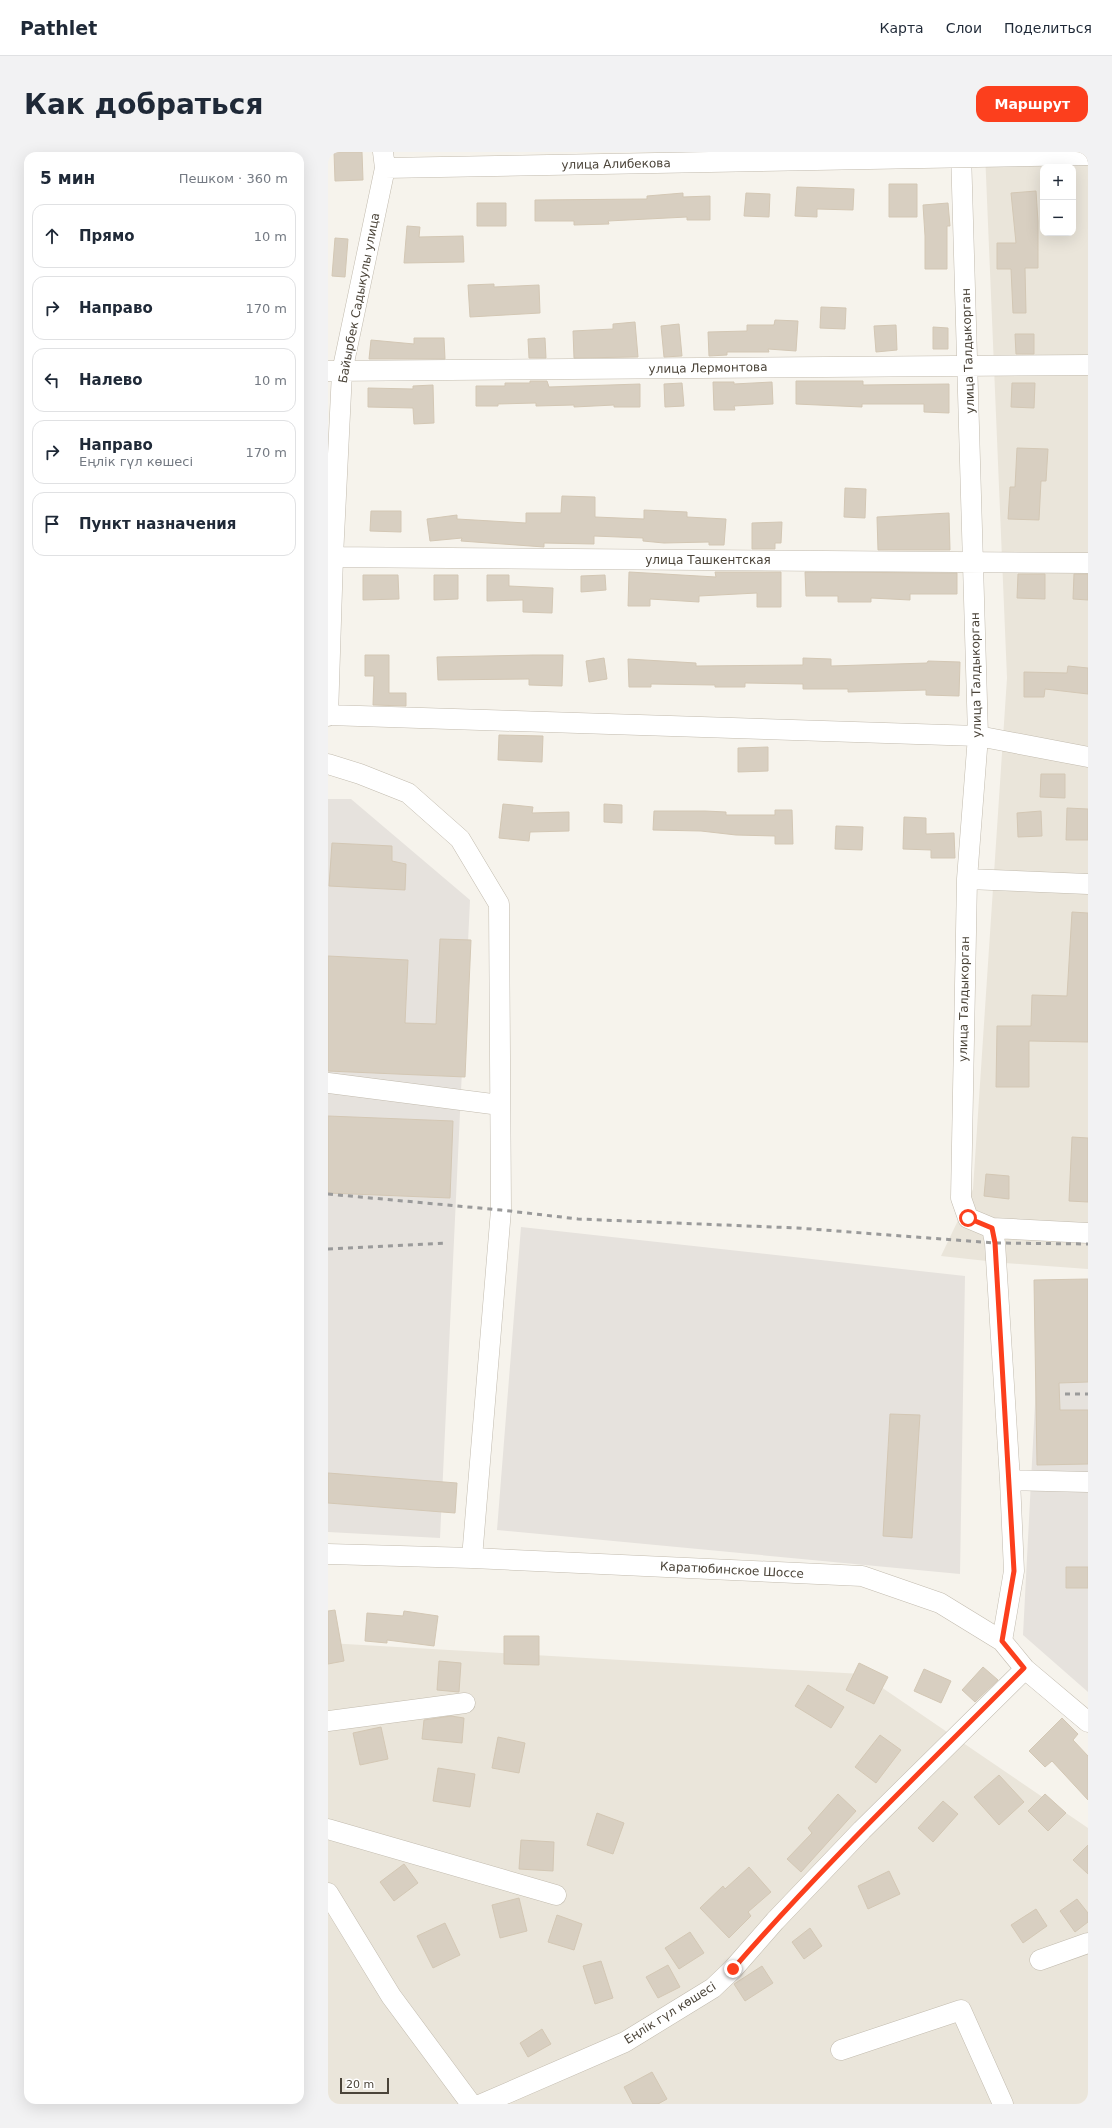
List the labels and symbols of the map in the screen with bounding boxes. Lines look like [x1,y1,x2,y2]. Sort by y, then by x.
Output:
street label: улица Алибекова [561,156,671,172]
street label: Байырбек Садыкулы улица [336,212,382,384]
street label: улица Талдыкорган [959,288,977,414]
street label: улица Лермонтова [648,360,768,376]
street label: улица Ташкентская [645,553,771,567]
street label: улица Талдыкорган [968,612,984,738]
street label: улица Талдыкорган [956,936,972,1062]
route start [959,1209,977,1227]
street label: Каратюбинское Шоссе [660,1559,804,1581]
route end [724,1960,742,1978]
street label: Еңлік гүл көшесі [622,1979,718,2047]
scale bar [340,2076,389,2095]

